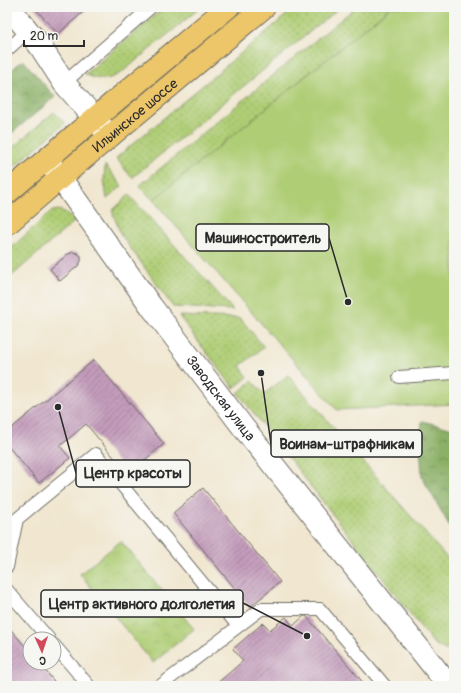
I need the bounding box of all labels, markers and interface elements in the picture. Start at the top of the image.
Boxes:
scale bar [24,22,84,48]
text: 20 m [30,29,59,44]
street label: Ильинское шоссе [89,75,181,156]
callout: Машиностроитель [196,224,329,251]
text: Машиностроитель [205,229,322,248]
street label: Заводская улица [183,352,259,444]
callout: Воинам-штрафникам [271,430,422,457]
text: Воинам-штрафникам [279,435,415,454]
callout: Центр красоты [76,460,190,487]
text: Центр красоты [84,464,182,483]
callout: Центр активного долголетия [41,590,243,617]
text: Центр активного долголетия [49,595,235,614]
north arrow [22,631,62,671]
text: С [39,654,46,667]

